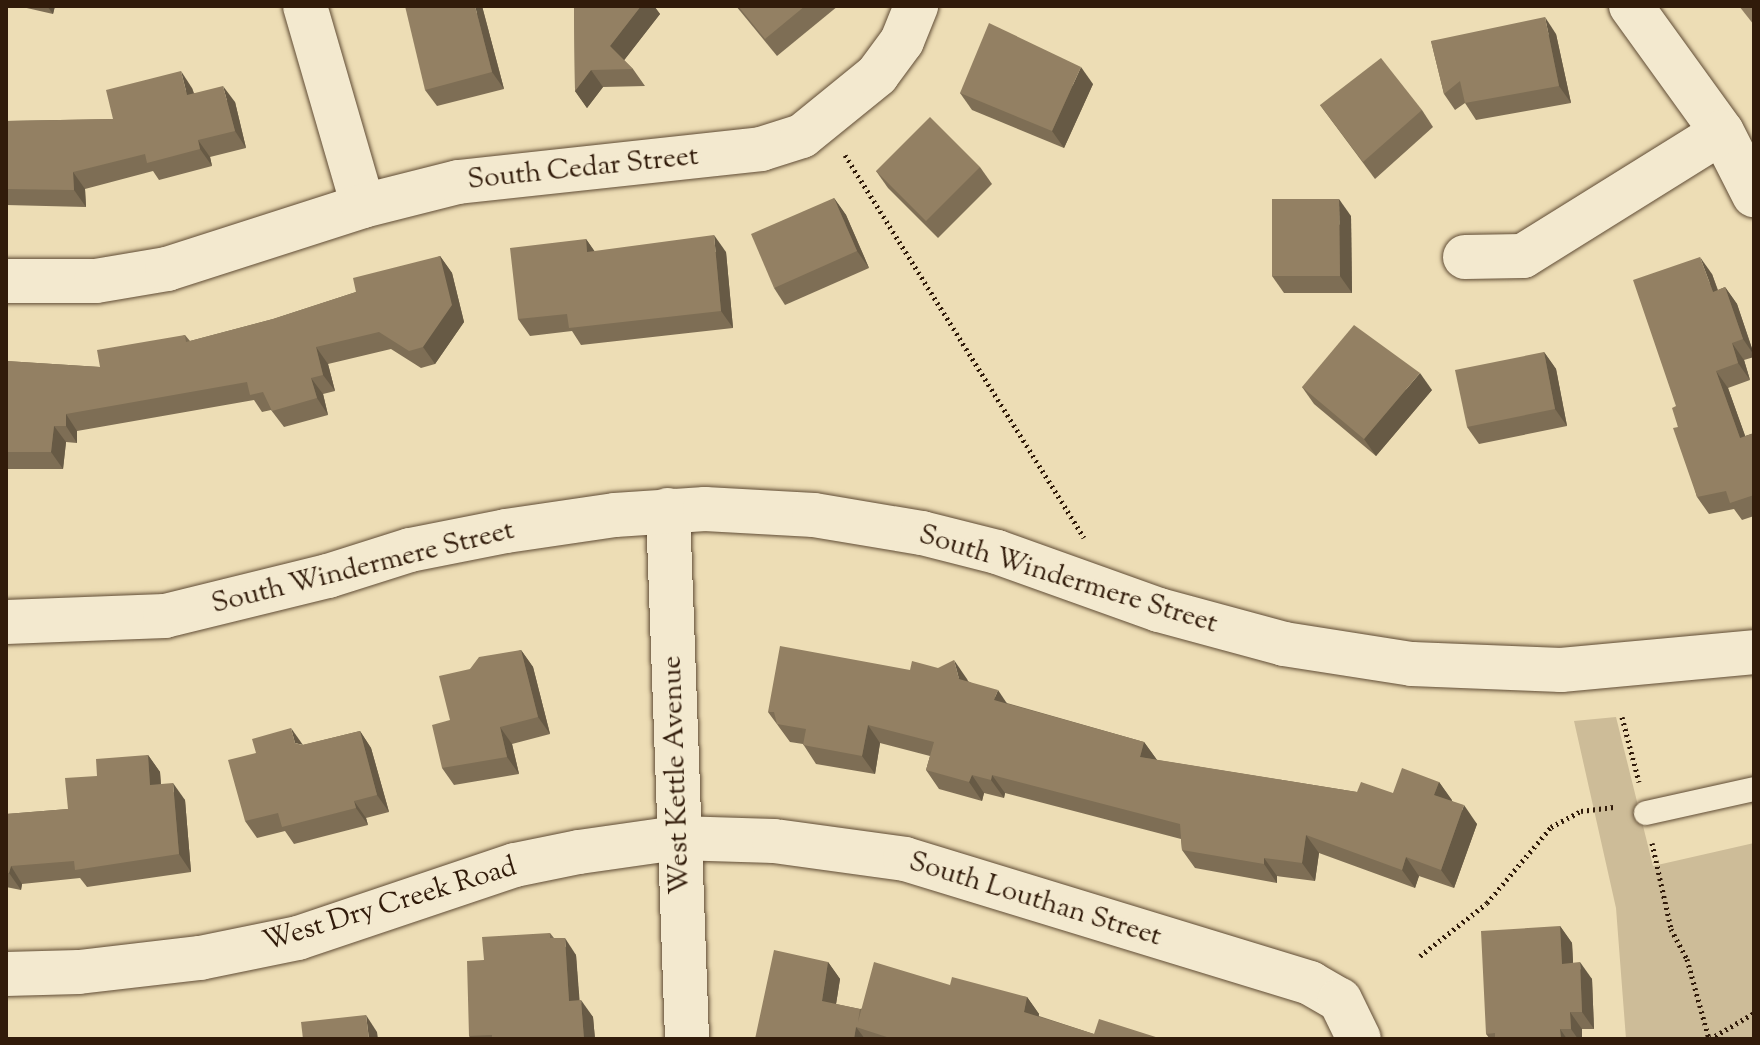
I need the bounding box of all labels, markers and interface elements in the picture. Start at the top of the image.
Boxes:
street label: South Cedar Street [466,140,700,198]
street label: South Windermere Street [208,514,518,622]
street label: South Windermere Street [915,519,1221,641]
street label: West Kettle Avenue [656,655,698,895]
street label: South Louthan Street [905,846,1165,954]
street label: West Dry Creek Road [259,850,521,960]

